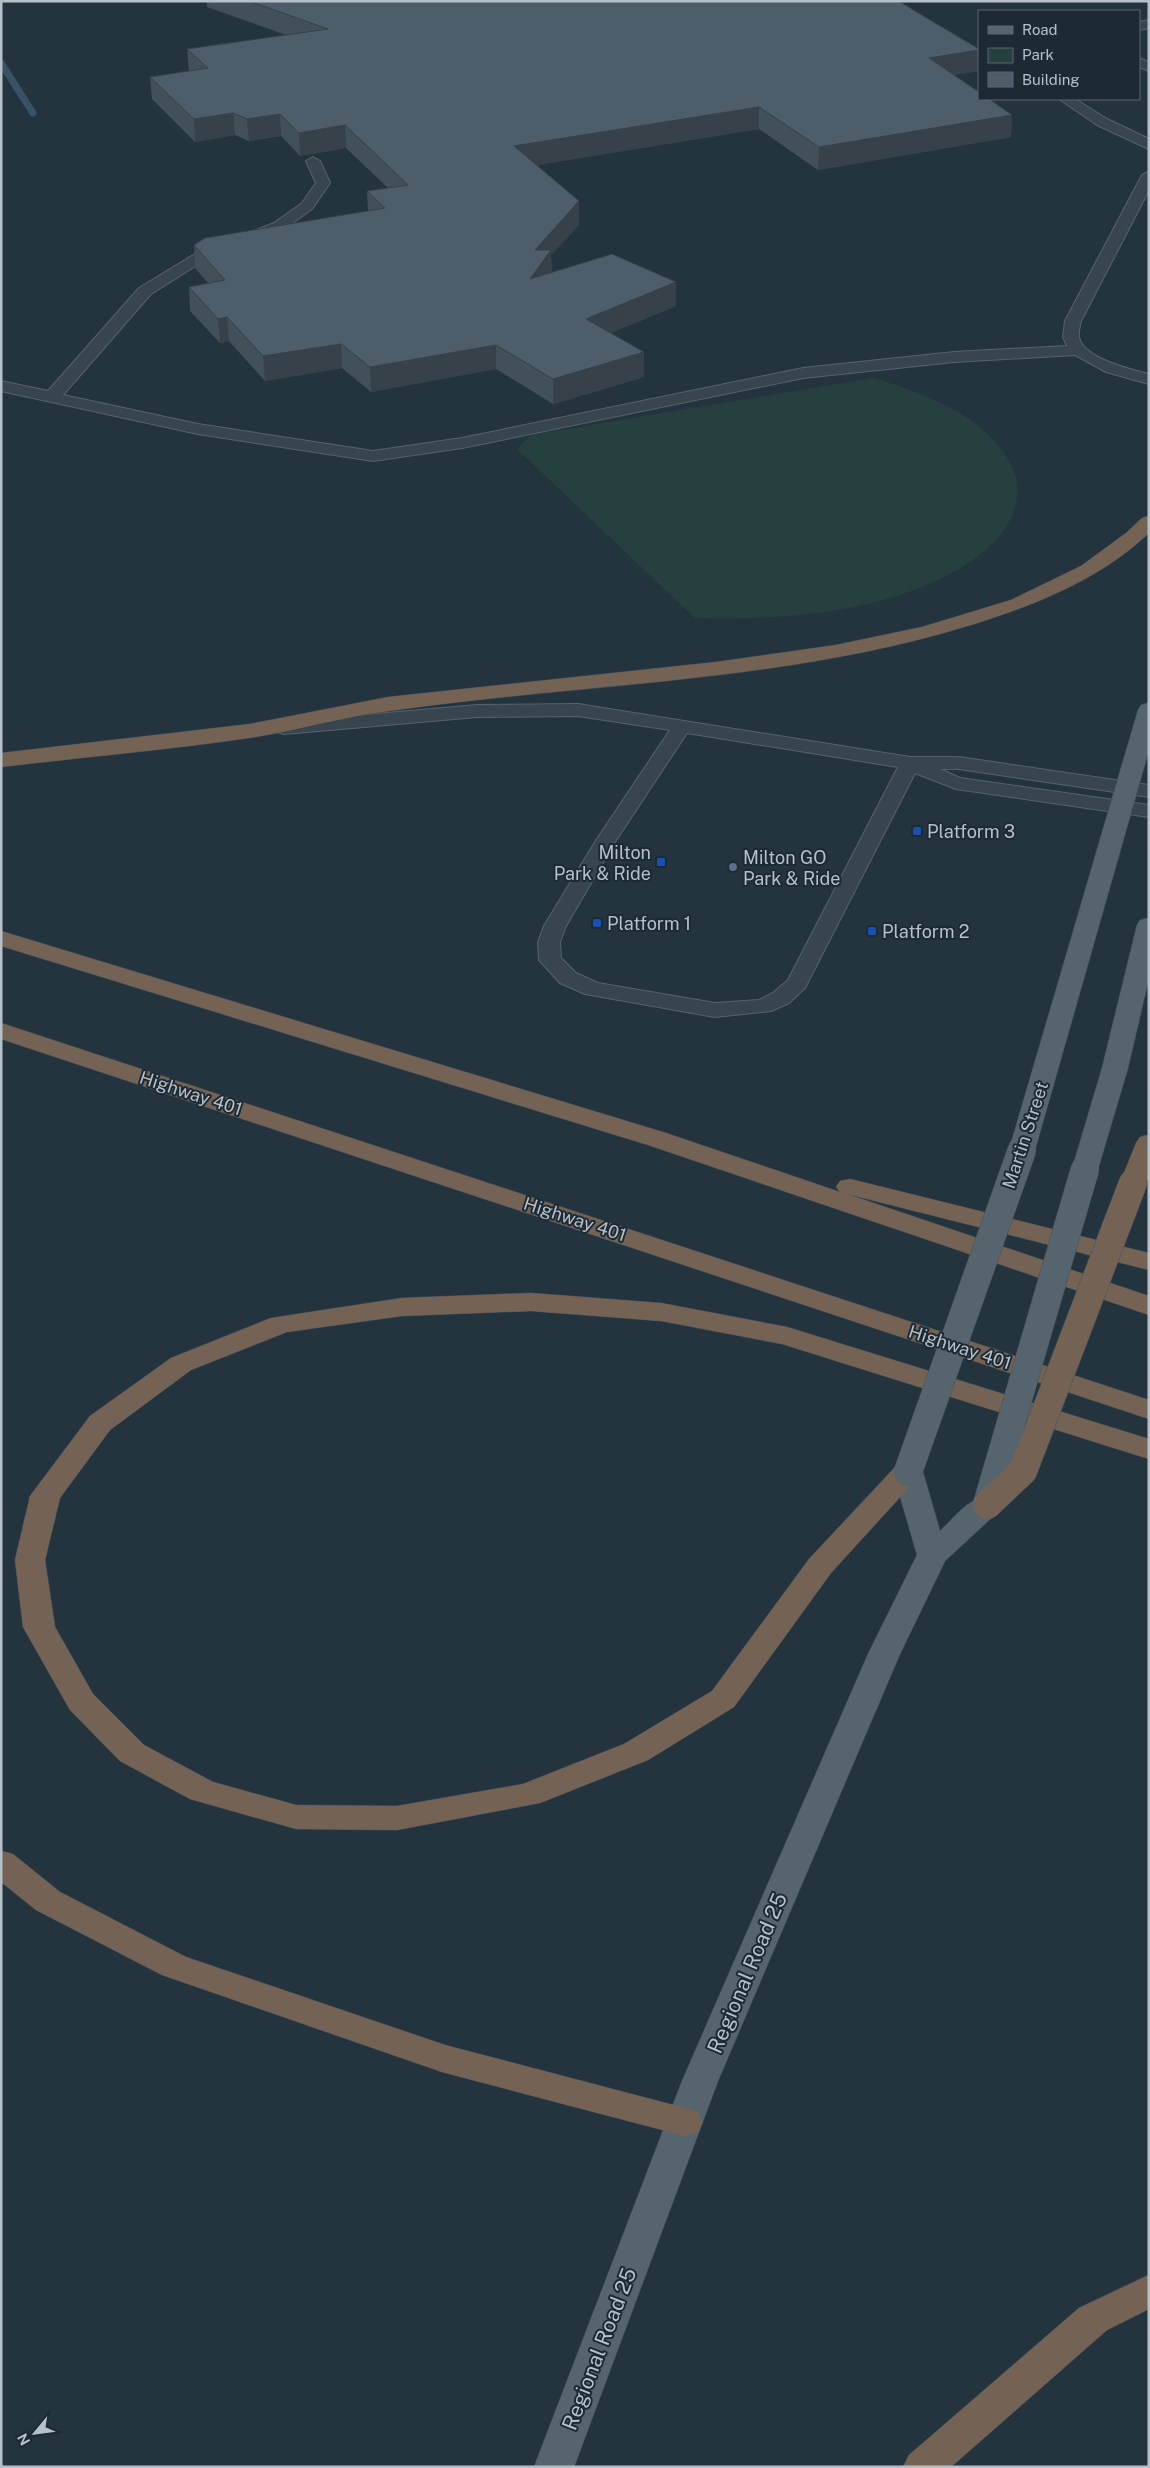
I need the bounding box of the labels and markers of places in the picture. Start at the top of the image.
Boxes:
place label: Platform 3 [927,821,1015,842]
marker: Platform 3 [911,825,923,837]
place label: Milton Park & Ride [554,842,651,884]
place label: Milton GO Park & Ride [743,847,840,889]
marker: Milton Park & Ride [655,856,667,868]
marker: Milton GO Park & Ride [727,861,739,873]
place label: Platform 1 [607,913,691,934]
marker: Platform 1 [591,917,603,929]
place label: Platform 2 [882,921,970,942]
marker: Platform 2 [866,925,878,937]

